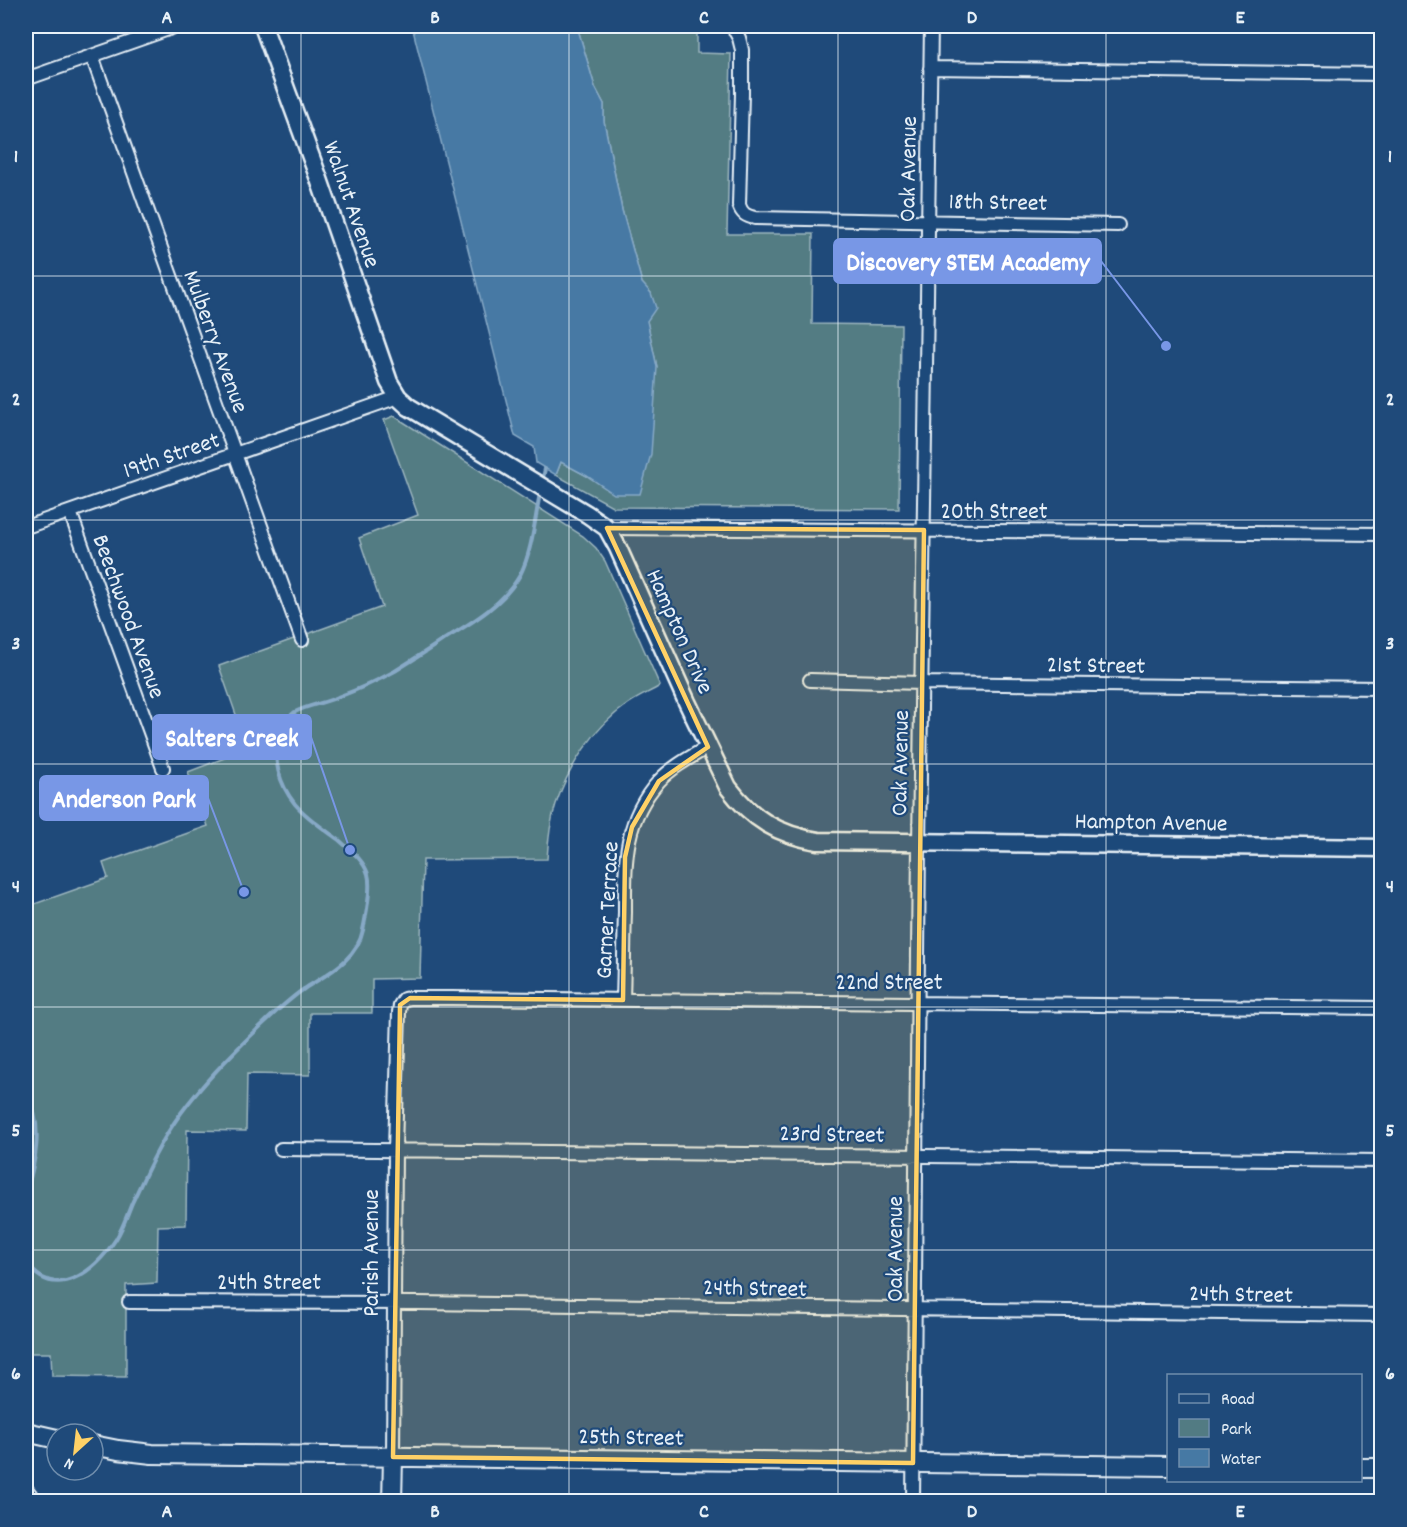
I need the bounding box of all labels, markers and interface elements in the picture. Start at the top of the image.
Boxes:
text: A [162,5,173,33]
text: B [430,5,440,33]
text: C [699,5,709,33]
text: D [967,5,978,33]
text: E [1235,5,1245,33]
street label: Oak Avenue [892,116,928,222]
street label: Walnut Avenue [313,137,388,273]
text: 1 [14,144,18,172]
text: 1 [1388,144,1392,172]
street label: 18th Street [948,186,1048,222]
callout: Discovery STEM Academy [834,239,1101,283]
text: Discovery STEM Academy [846,246,1091,283]
street label: Mulberry Avenue [173,266,256,418]
text: 2 [12,387,20,415]
text: 2 [1386,387,1394,415]
street label: 19th Street [119,424,225,489]
street label: 20th Street [940,496,1048,530]
street label: Beechwood Avenue [82,530,173,704]
street label: Hampton Drive [636,564,721,700]
text: 3 [12,631,20,659]
text: 3 [1386,631,1394,659]
street label: 21st Street [1046,649,1146,685]
street label: Oak Avenue [884,710,920,816]
callout: Salters Creek [153,715,311,759]
text: Salters Creek [165,722,299,759]
callout: Anderson Park [40,776,208,820]
text: Anderson Park [52,783,196,820]
street label: Hampton Avenue [1074,806,1228,842]
street label: Garner Terrace [588,840,630,980]
text: 4 [12,874,20,902]
text: 4 [1386,874,1394,902]
street label: 22nd Street [835,967,943,1001]
text: 5 [11,1118,21,1146]
street label: 23rd Street [779,1118,885,1154]
text: 5 [1385,1118,1395,1146]
street label: Parish Avenue [356,1189,390,1317]
street label: Oak Avenue [880,1196,914,1302]
street label: 24th Street [217,1267,321,1301]
street label: 24th Street [703,1272,807,1308]
street label: 24th Street [1189,1278,1293,1314]
text: 6 [11,1361,21,1389]
text: 6 [1385,1361,1395,1389]
legend [1167,1374,1362,1482]
text: Road [1221,1388,1255,1413]
text: Park [1221,1418,1252,1443]
street label: 25th Street [578,1421,684,1457]
north arrow [45,1422,105,1482]
text: Water [1221,1448,1261,1473]
text: N [60,1451,78,1475]
text: A [162,1499,173,1527]
text: B [430,1499,440,1527]
text: C [699,1499,709,1527]
text: D [967,1499,978,1527]
text: E [1235,1499,1245,1527]

